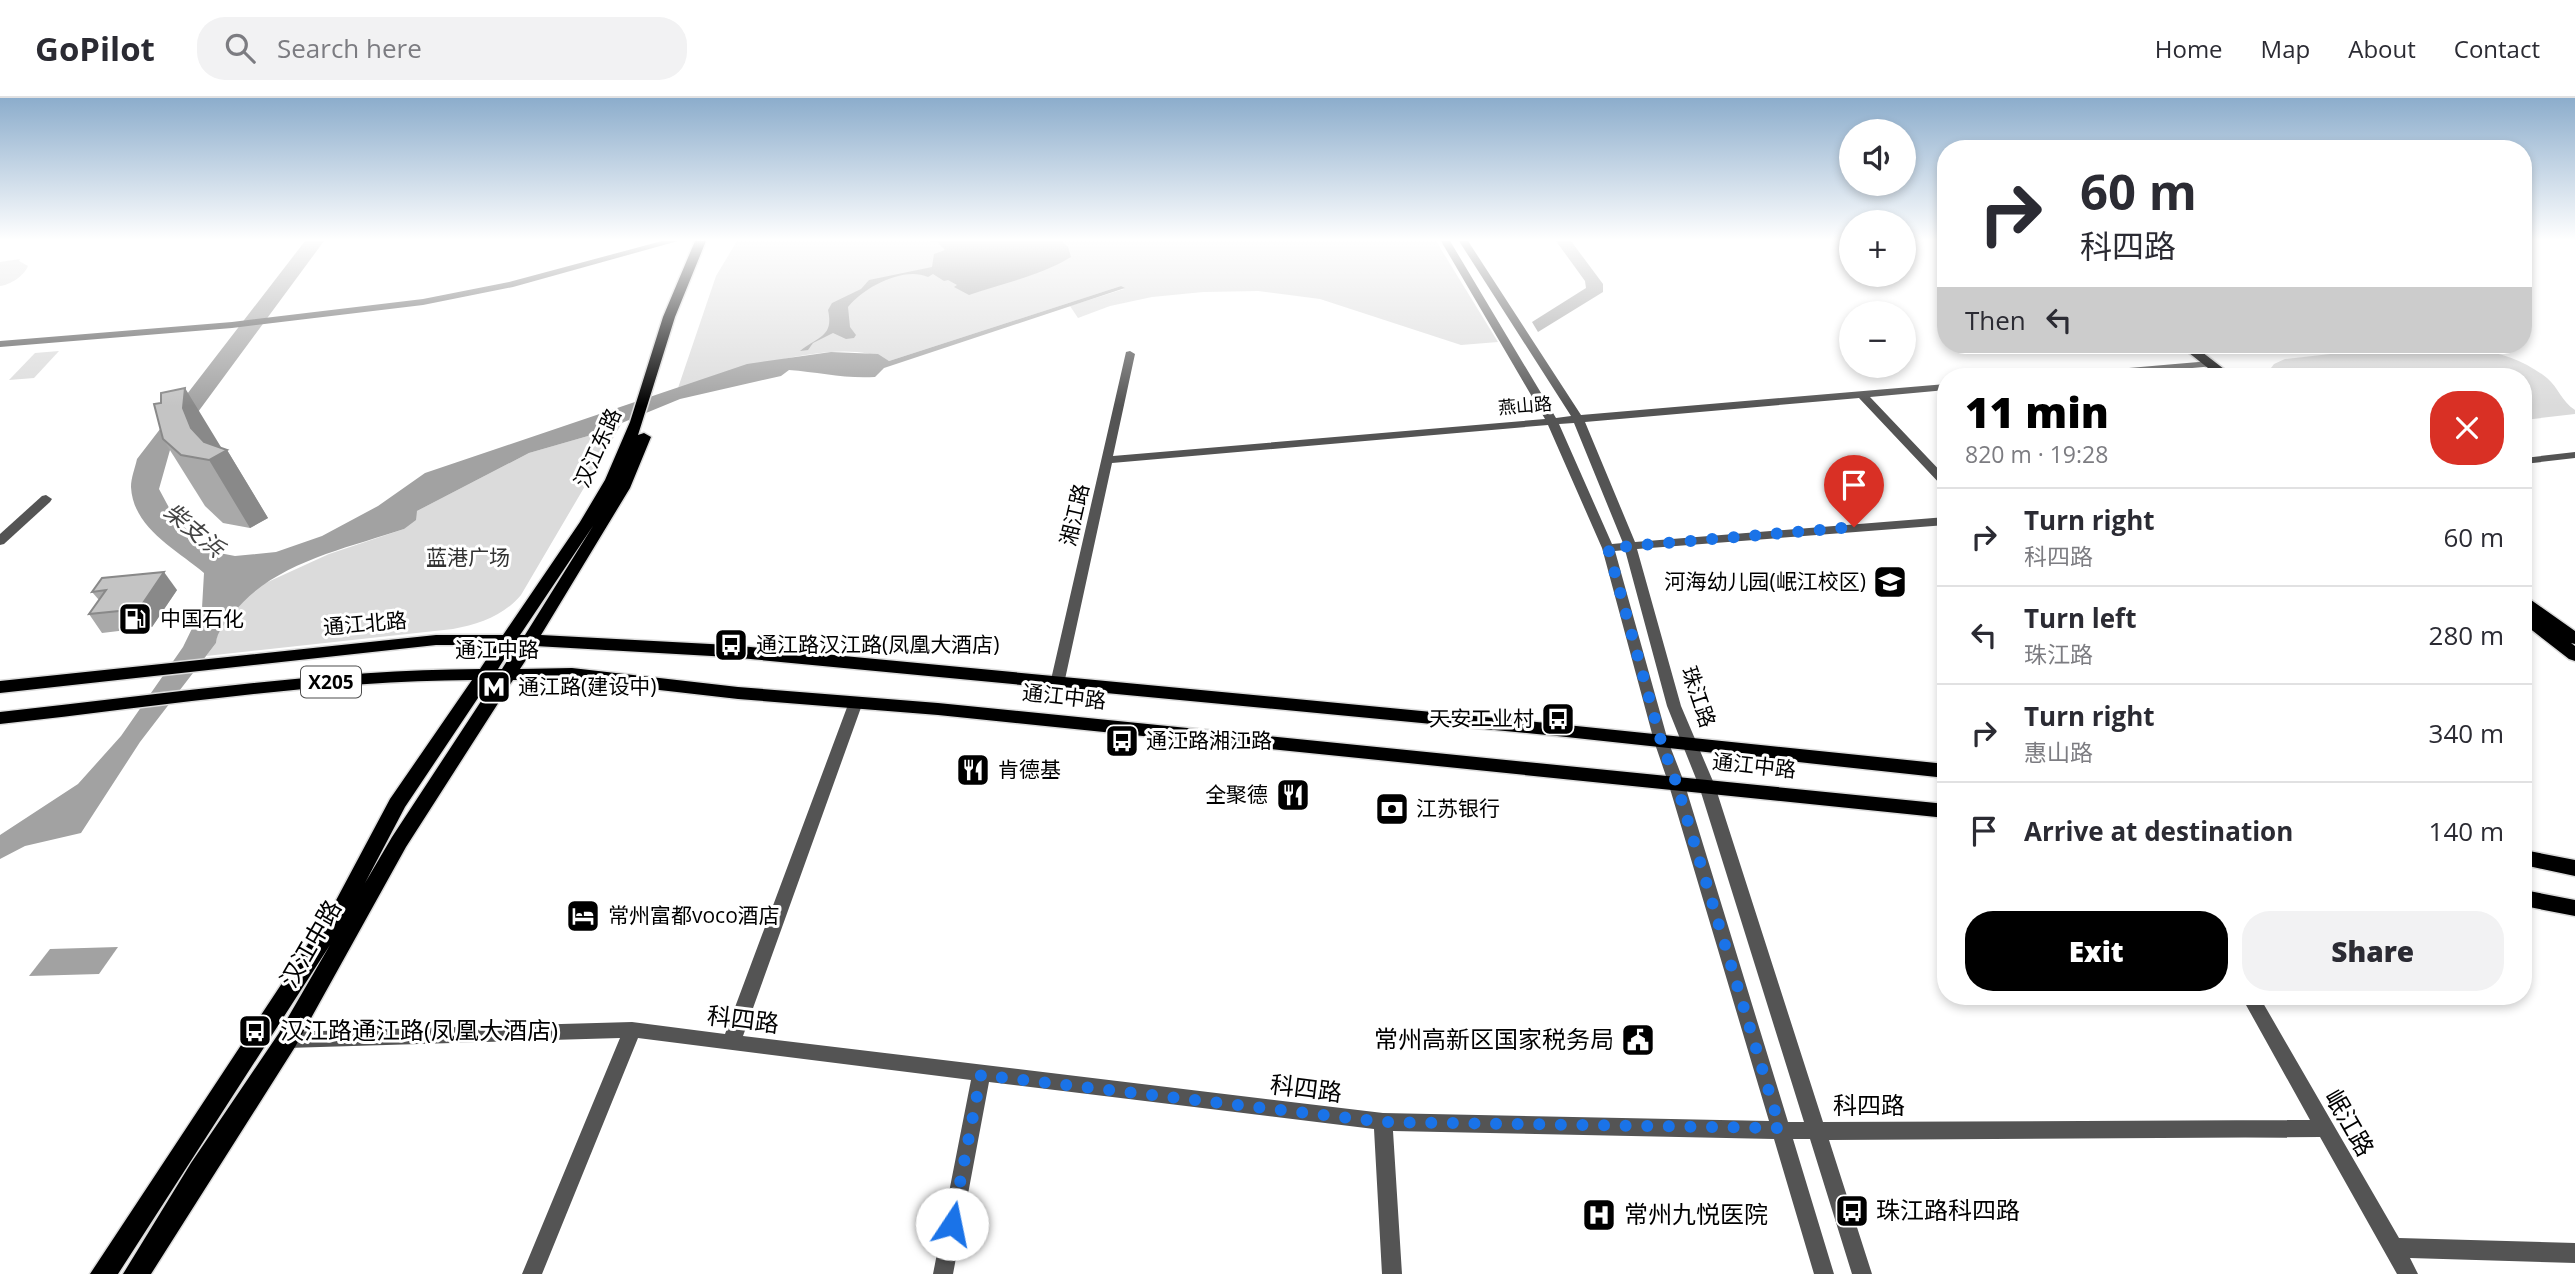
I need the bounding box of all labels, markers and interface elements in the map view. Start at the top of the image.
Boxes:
search box [197,17,687,80]
text: GoPilot [35,26,155,71]
icon: search [221,29,259,67]
text: Search here [277,30,422,66]
text: Home [2155,32,2223,65]
text: Map [2261,32,2310,65]
text: About [2348,32,2416,65]
text: Contact [2454,32,2540,65]
map controls [1839,119,1916,378]
button: sound [1839,119,1916,196]
text: 60 m [2080,158,2197,224]
icon: right [1965,168,2056,259]
button: + [1839,210,1916,287]
text: 科四路 [2080,224,2176,267]
button: − [1839,301,1916,378]
icon: left [2040,301,2078,339]
text: Then [1965,302,2026,338]
text: 11 min [1965,383,2109,440]
street label: 燕山路 [1497,391,1553,419]
button: close [2430,391,2504,465]
street label: 汉江东路 [567,404,627,492]
text: 820 m · 19:28 [1965,438,2108,470]
pin [1824,455,1884,527]
icon: arrive [1835,466,1873,504]
street label: 湘江路 [1053,481,1095,549]
water label: 柴支浜 [158,495,233,565]
text: Turn right [2024,502,2155,538]
icon: right [1965,518,2003,556]
text: 60 m [2443,519,2504,555]
text: 科四路 [2024,540,2093,572]
park label: 蓝港广场 [426,543,510,571]
school or university icon: 河海幼儿园(岷江校区) [1871,563,1909,601]
place label: 河海幼儿园(岷江校区) [1665,567,1866,595]
fuel station icon: 中国石化 [116,600,154,638]
text: Turn left [2024,600,2136,636]
place label: 中国石化 [160,604,244,632]
street label: 通江北路 [322,605,408,641]
icon: left [1965,616,2003,654]
text: 280 m [2429,617,2504,653]
bus stop icon: 通江路汉江路(凤凰大酒店) [712,626,750,664]
place label: 通江路汉江路(凤凰大酒店) [756,630,999,658]
street label: 通江中路 [455,635,539,663]
text: 珠江路 [2024,638,2093,670]
street label: 珠江路 [1675,662,1722,731]
road number: X205 [301,666,361,698]
metro station icon: 通江路(建设中) [475,668,513,706]
place label: 通江路(建设中) [518,672,656,700]
street label: 通江中路 [1021,678,1107,714]
text: Turn right [2024,698,2155,734]
bus stop icon: 天安工业村 [1539,700,1577,738]
place label: 天安工业村 [1429,704,1534,732]
icon: right [1965,714,2003,752]
text: 340 m [2429,715,2504,751]
bus stop icon: 通江路湘江路 [1103,722,1141,760]
place label: 通江路湘江路 [1146,726,1272,754]
text: 惠山路 [2024,736,2093,768]
street label: 通江中路 [1711,747,1797,783]
restaurant icon: 肯德基 [954,751,992,789]
place label: 肯德基 [998,755,1061,783]
restaurant icon: 全聚德 [1274,776,1312,814]
place label: 全聚德 [1205,780,1268,808]
bank icon: 江苏银行 [1373,790,1411,828]
place label: 江苏银行 [1416,794,1500,822]
icon: arrive [1965,812,2003,850]
text: Arrive at destination [2024,813,2293,849]
text: 140 m [2429,813,2504,849]
street label: 汉江中路 [271,893,348,993]
hotel icon: 常州富都voco酒店 [564,897,602,935]
place label: 常州富都voco酒店 [608,901,780,929]
button: Exit [1965,911,2228,991]
button: Share [2242,911,2504,991]
street label: 科四路 [705,998,781,1039]
bus stop icon: 汉江路通江路(凤凰大酒店) [236,1012,274,1050]
place label: 汉江路通江路(凤凰大酒店) [280,1013,558,1046]
public building icon: 常州高新区国家税务局 [1619,1021,1657,1059]
place label: 常州高新区国家税务局 [1374,1022,1614,1055]
street label: 科四路 [1268,1067,1344,1108]
street label: 岷江路 [2318,1083,2383,1162]
street label: 科四路 [1833,1088,1905,1121]
position arrow [915,1187,989,1261]
bus stop icon: 珠江路科四路 [1833,1192,1871,1230]
place label: 珠江路科四路 [1876,1193,2020,1226]
hospital icon: 常州九悦医院 [1580,1196,1618,1234]
place label: 常州九悦医院 [1624,1197,1768,1230]

